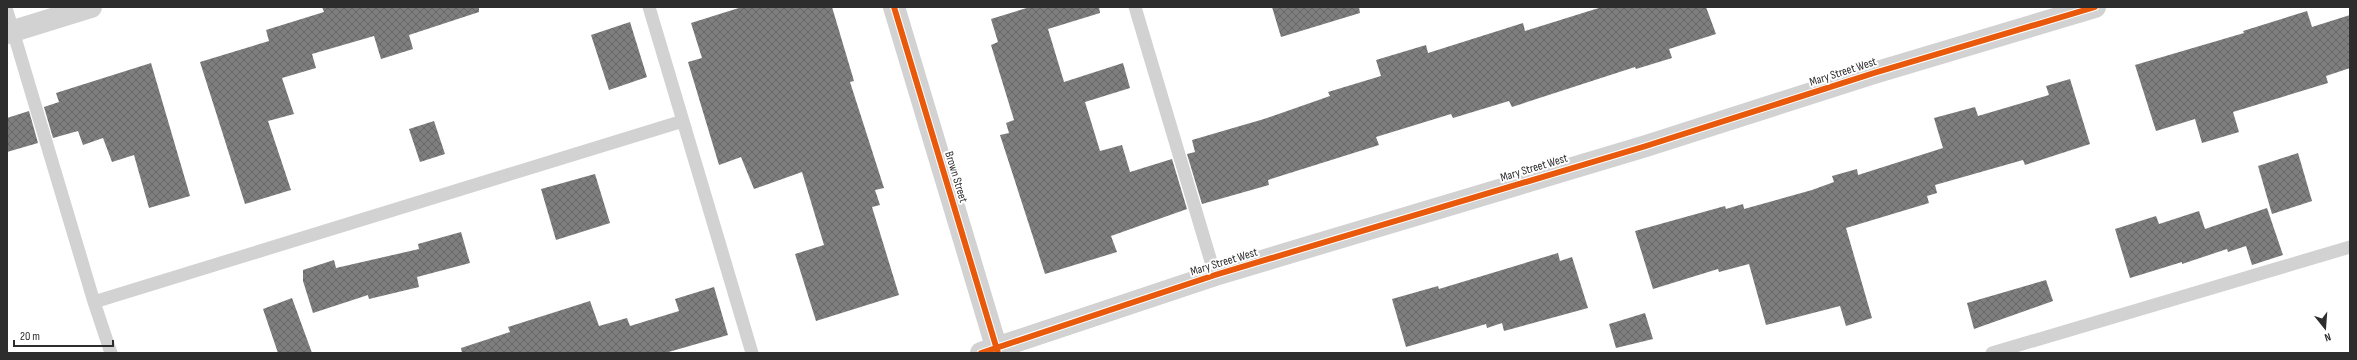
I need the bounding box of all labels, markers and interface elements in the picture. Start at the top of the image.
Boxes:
street label: Mary Street West [1808,54,1879,90]
street label: Brown Street [941,150,971,205]
street label: Mary Street West [1499,151,1570,185]
street label: Mary Street West [1189,245,1260,279]
north arrow [2305,308,2345,348]
scale bar [14,322,113,348]
text: 20 m [20,329,40,344]
text: N [2323,330,2332,344]

